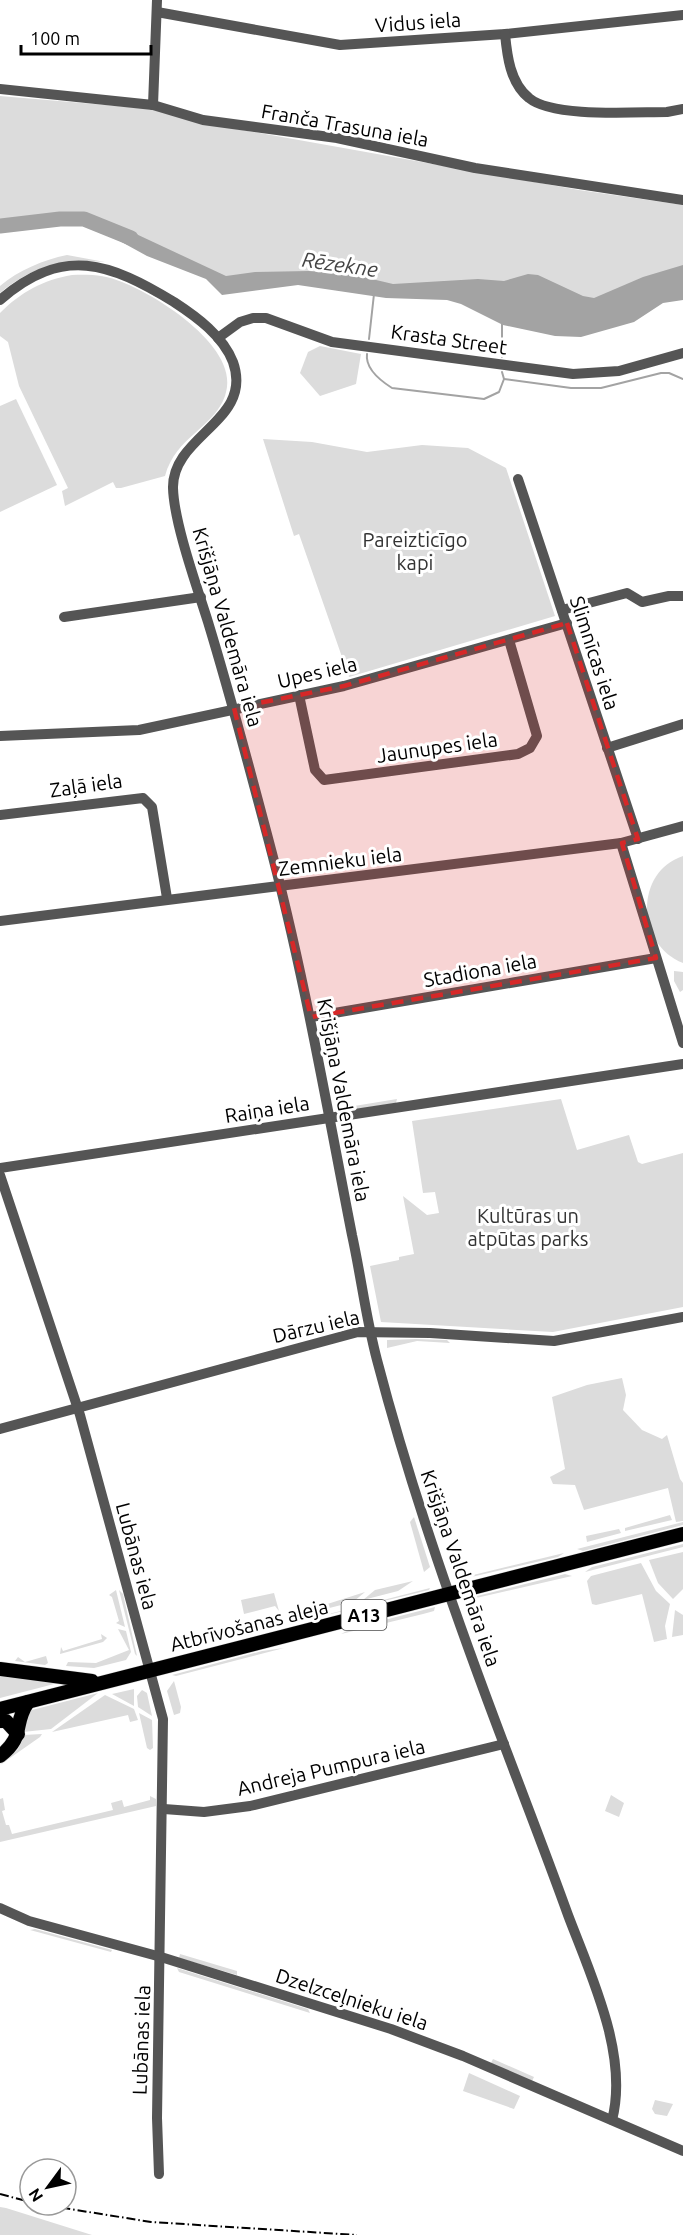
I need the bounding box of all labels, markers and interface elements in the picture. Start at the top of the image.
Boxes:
street label: Vidus iela [374,8,462,36]
scale bar [21,18,152,56]
text: 100 m [30,28,80,48]
street label: Franča Trasuna iela [259,99,431,151]
water label: Rēzekne [301,247,380,281]
street label: Krasta Street [389,319,509,359]
street label: Krišjāņa Valdemāra iela [188,524,268,730]
park label: Pareizticīgo kapi [363,528,467,574]
street label: Slimnīcas iela [566,593,624,713]
street label: Upes iela [275,652,359,692]
street label: Jaunupes iela [375,727,499,767]
street label: Zaļā iela [48,769,124,801]
street label: Zemnieku iela [277,842,403,880]
street label: Stadiona iela [422,949,538,991]
street label: Krišjāņa Valdemāra iela [313,996,375,1204]
street label: Raiņa iela [223,1091,311,1127]
park label: Kultūras un atpūtas parks [468,1204,588,1250]
street label: Dārzu iela [270,1305,362,1347]
street label: Krišjāņa Valdemāra iela [416,1467,506,1669]
street label: Lubānas iela [112,1500,162,1612]
street label: Atbrīvošanas aleja [168,1594,330,1656]
road number: A13 [342,1600,386,1630]
street label: Andreja Pumpura iela [235,1734,427,1800]
street label: Dzelzceļnieku iela [273,1964,431,2034]
street label: Lubānas iela [128,1985,154,2095]
north arrow [18,2157,78,2217]
text: N [25,2185,46,2205]

